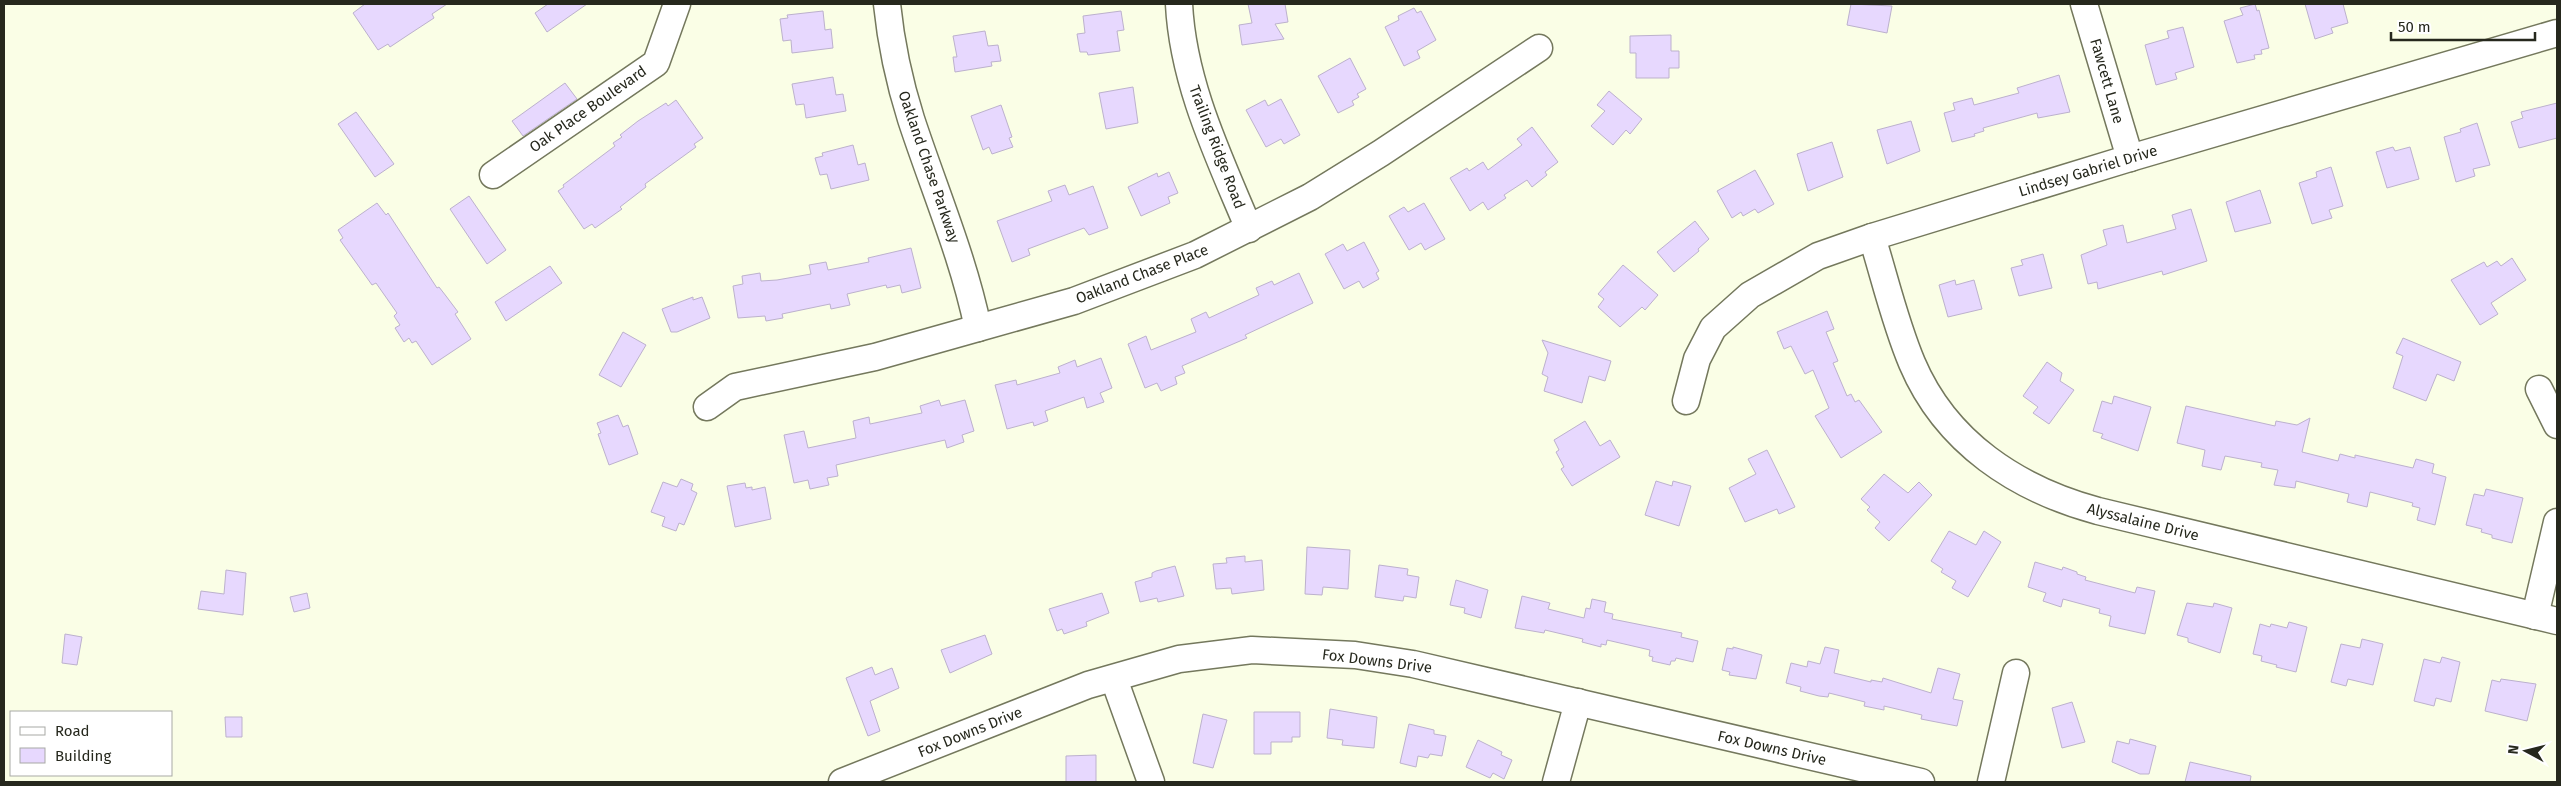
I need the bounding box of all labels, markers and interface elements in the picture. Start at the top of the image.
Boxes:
scale bar [2391,10,2535,42]
text: 50 m [2398,18,2431,36]
street label: Fawcett Lane [2086,36,2128,126]
street label: Oak Place Boulevard [526,62,650,156]
street label: Trailing Ridge Road [1185,83,1249,211]
street label: Oakland Chase Parkway [894,88,964,246]
street label: Lindsey Gabriel Drive [2016,141,2160,201]
street label: Oakland Chase Place [1073,240,1211,308]
street label: Alyssalaine Drive [2085,499,2201,545]
street label: Fox Downs Drive [1321,645,1433,677]
street label: Fox Downs Drive [915,703,1025,761]
legend [10,711,172,776]
text: Road [55,722,90,740]
north arrow [2501,726,2551,776]
street label: Fox Downs Drive [1716,727,1828,769]
text: N [2505,744,2523,755]
text: Building [55,747,111,765]

